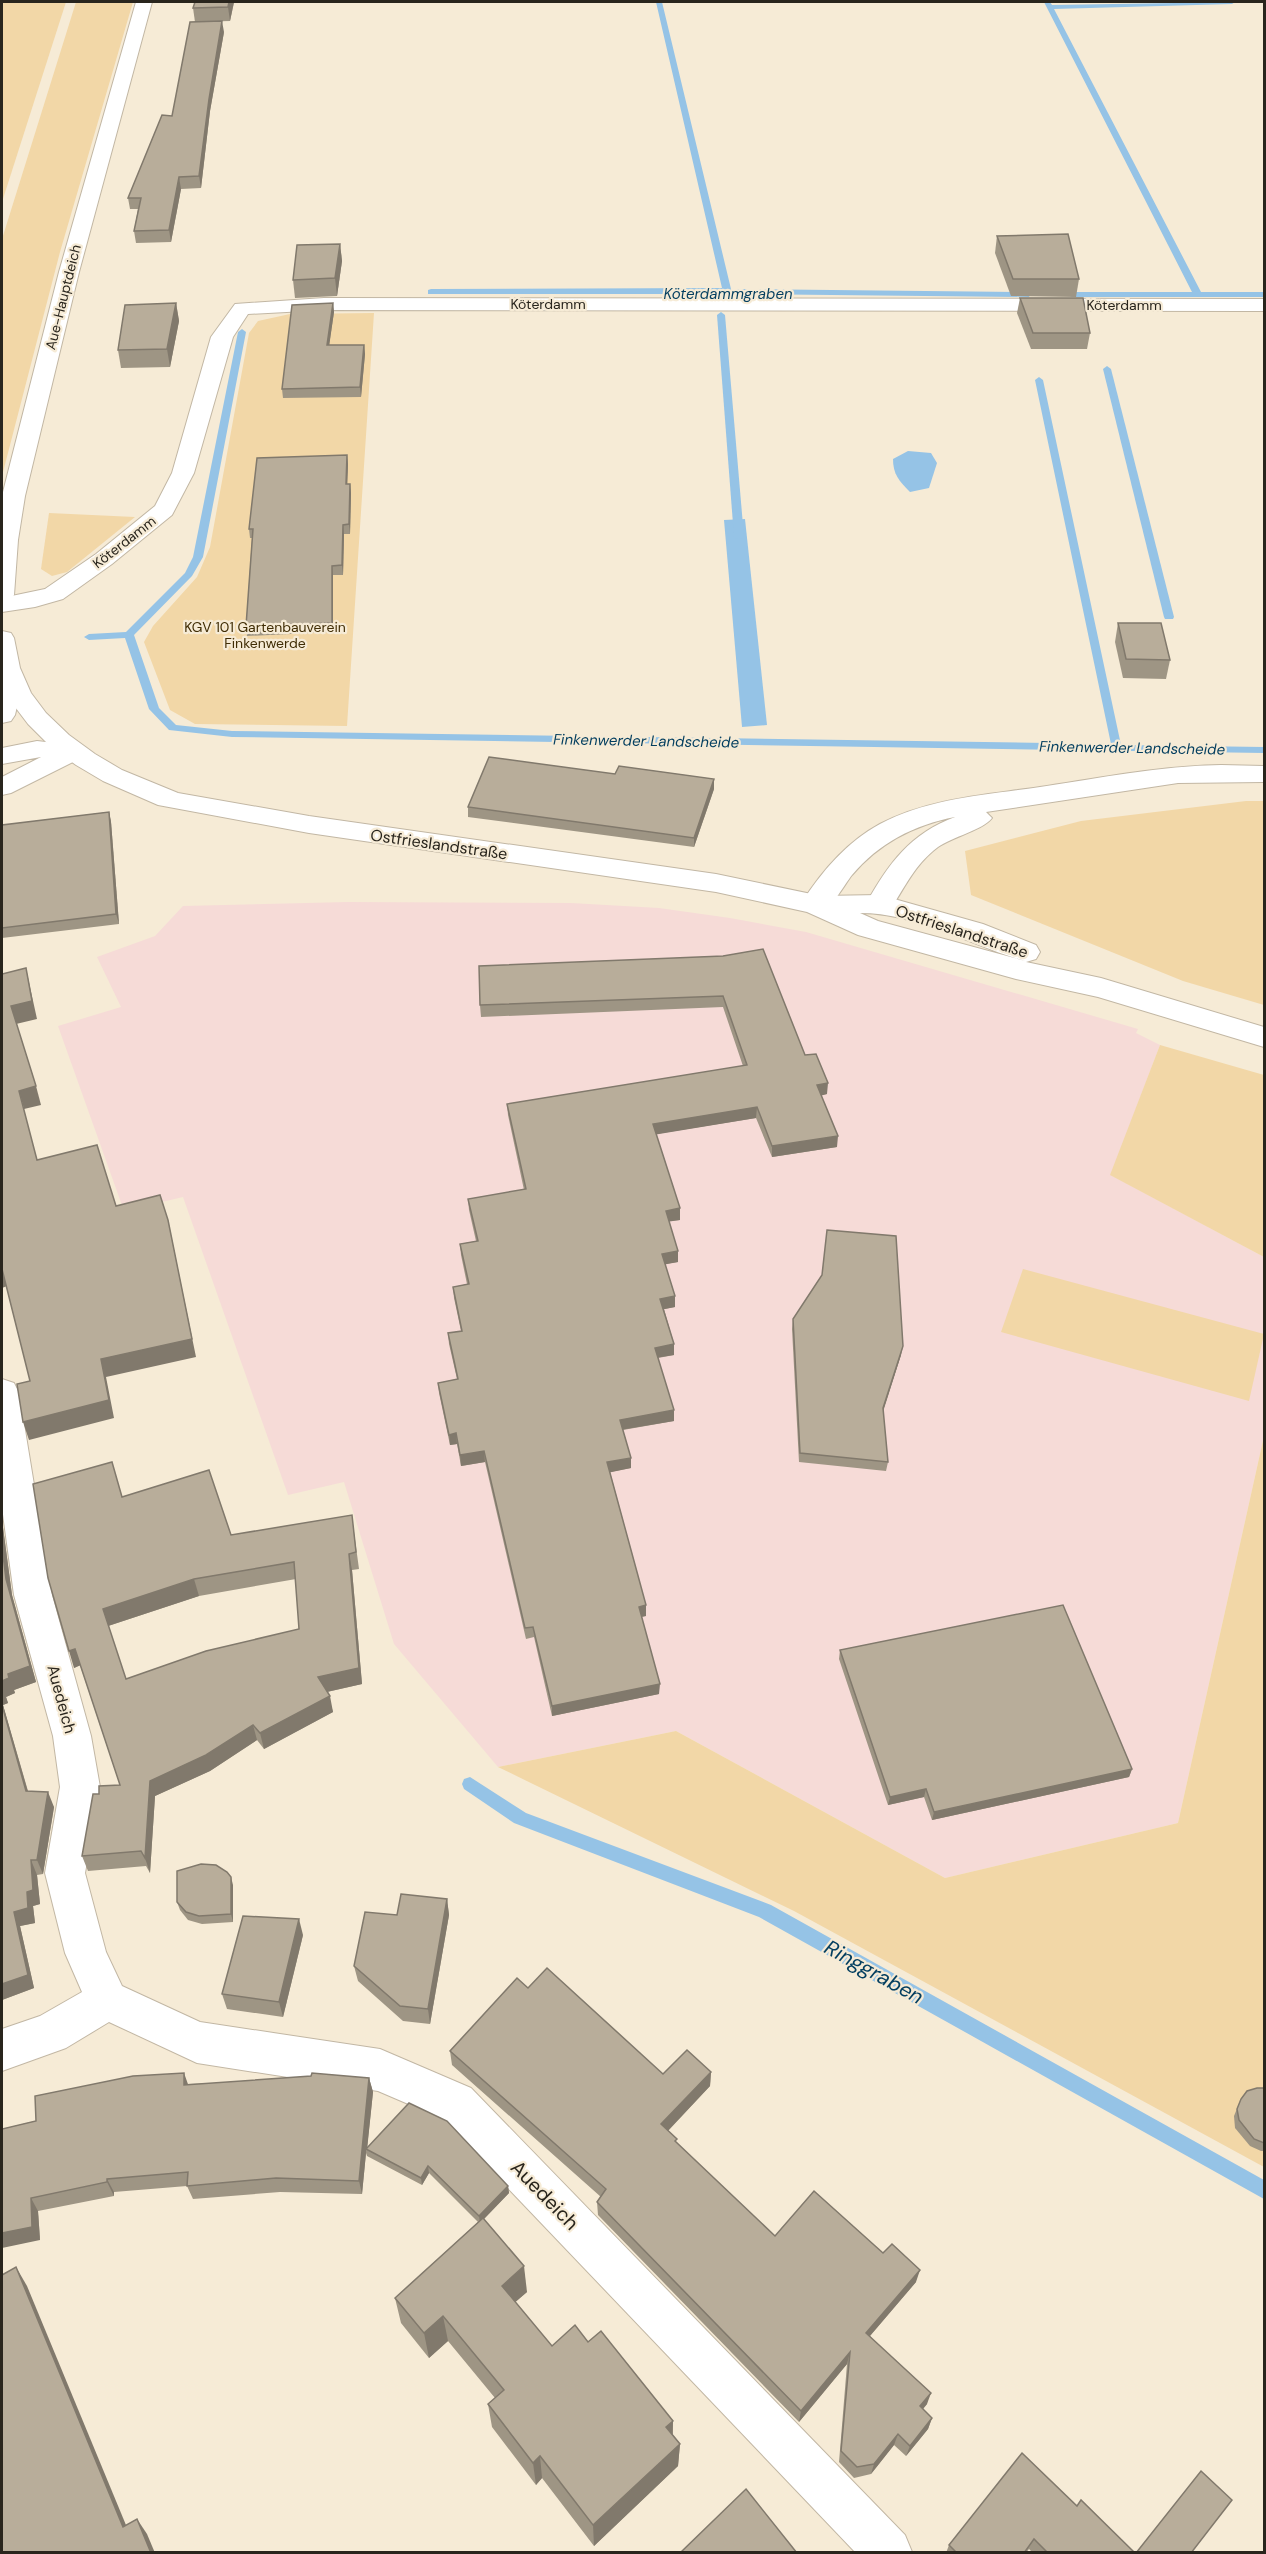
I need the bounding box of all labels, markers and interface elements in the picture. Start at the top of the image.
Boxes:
street label: Aue-Hauptdeich [41,243,85,351]
water label: Köterdammgraben [663,284,793,304]
street label: Köterdamm [510,295,586,313]
street label: Köterdamm [1086,296,1162,314]
street label: Köterdamm [89,512,159,572]
park label: KGV 101 Gartenbauverein Finkenwerde [184,618,346,652]
water label: Finkenwerder Landscheide [553,729,740,753]
water label: Finkenwerder Landscheide [1039,736,1226,760]
street label: Ostfrieslandstraße [369,824,509,865]
street label: Ostfrieslandstraße [893,900,1031,963]
street label: Auedeich [42,1663,81,1736]
water label: Ringgraben [819,1933,929,2011]
street label: Auedeich [505,2154,585,2236]

